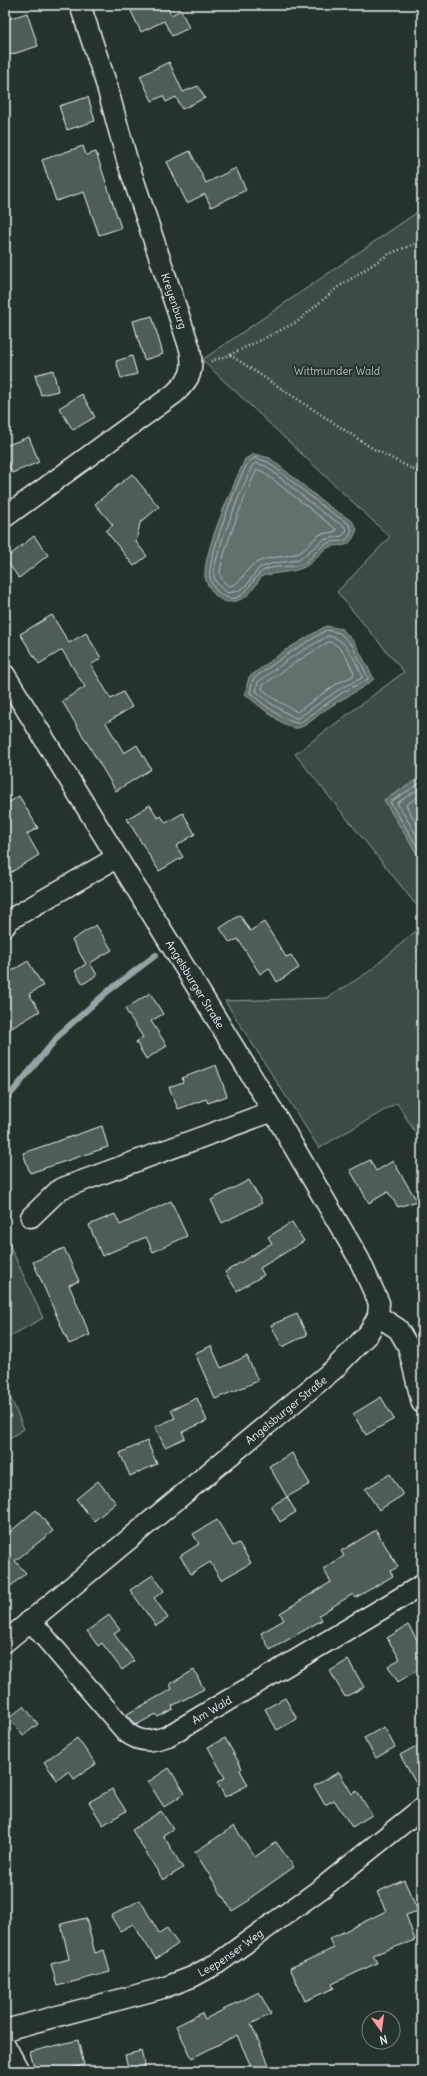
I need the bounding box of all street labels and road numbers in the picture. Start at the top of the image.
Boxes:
street label: Kreyenburg [158,271,190,331]
street label: Angelsburger Straße [163,937,228,1031]
street label: Angelsburger Straße [242,1373,330,1447]
street label: Am Wald [189,1692,235,1727]
street label: Leepenser Weg [195,1926,266,1980]

